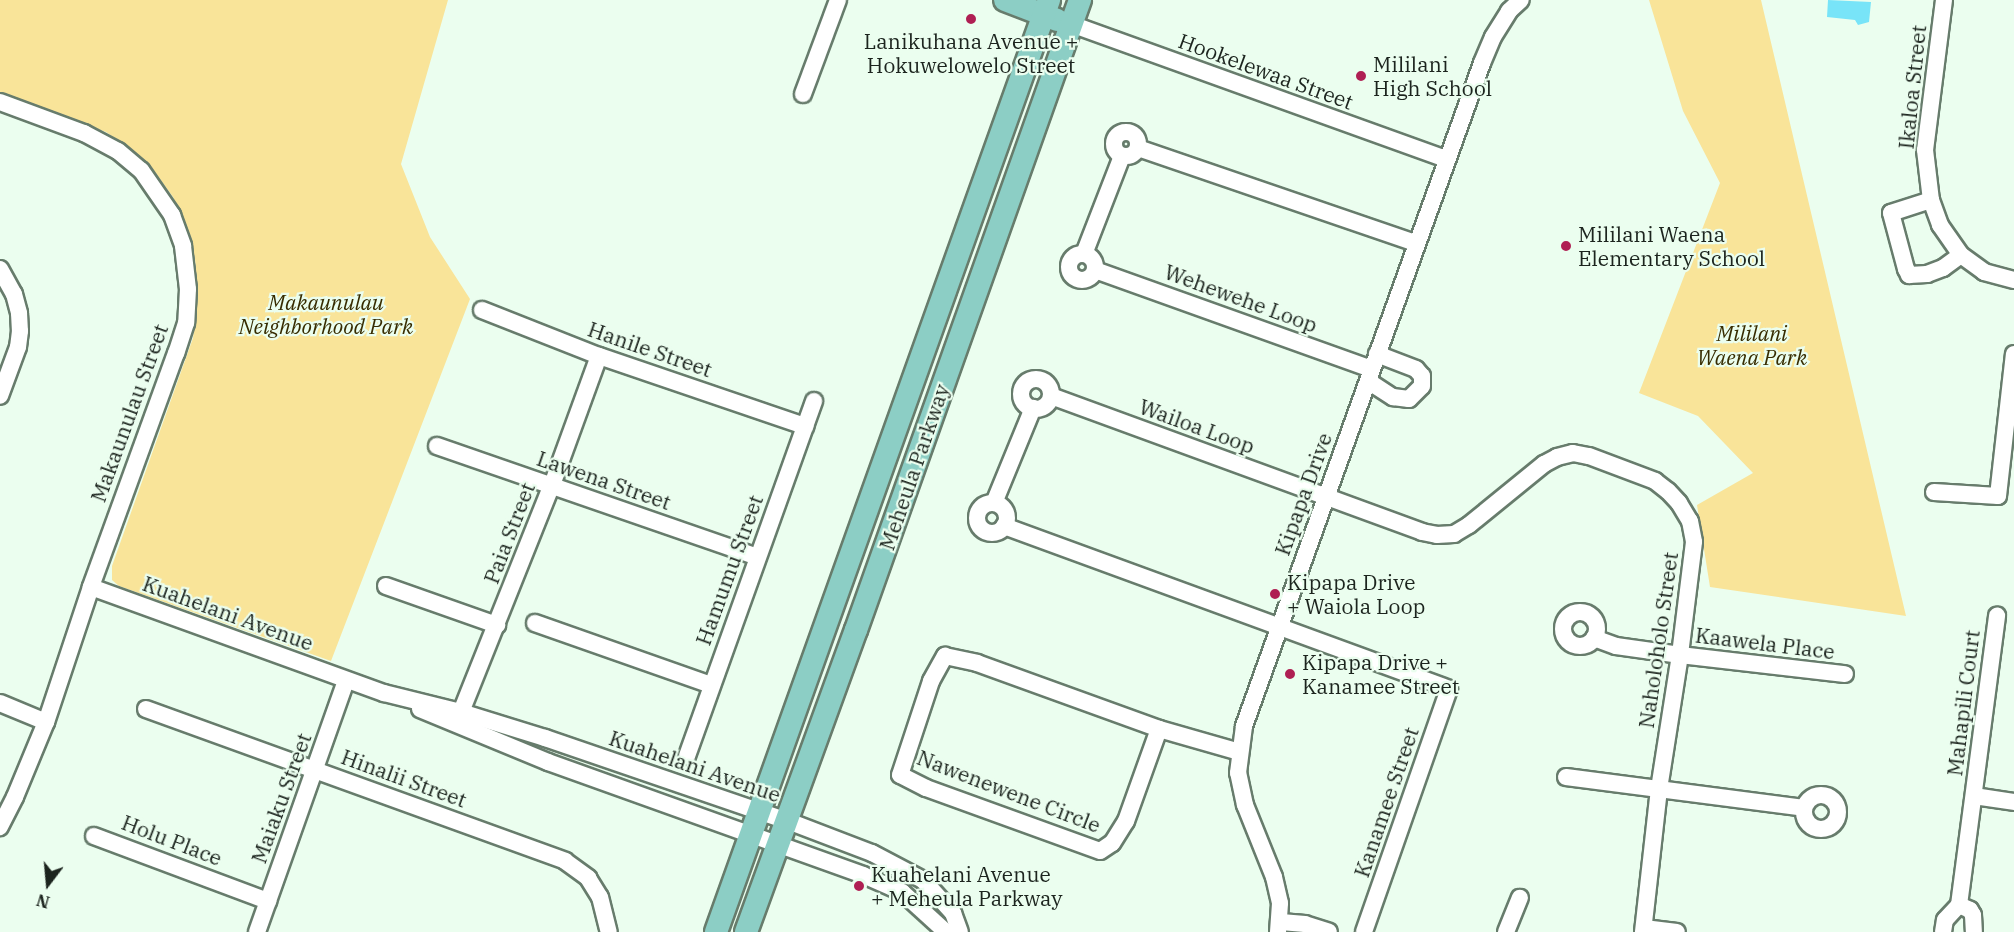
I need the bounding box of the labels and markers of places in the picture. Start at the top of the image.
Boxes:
marker: Lanikuhana Avenue + Hokuwelowelo Street [964,12,978,26]
place label: Lanikuhana Avenue + Hokuwelowelo Street [864,28,1078,78]
place label: Mililani High School [1373,51,1492,101]
marker: Mililani High School [1354,69,1368,83]
place label: Mililani Waena Elementary School [1578,221,1765,271]
marker: Mililani Waena Elementary School [1559,239,1573,253]
place label: Kipapa Drive + Waiola Loop [1287,569,1425,619]
marker: Kipapa Drive + Waiola Loop [1268,587,1282,601]
place label: Kipapa Drive + Kanamee Street [1302,649,1459,699]
marker: Kipapa Drive + Kanamee Street [1283,667,1297,681]
place label: Kuahelani Avenue + Meheula Parkway [871,861,1062,911]
marker: Kuahelani Avenue + Meheula Parkway [852,879,866,893]

